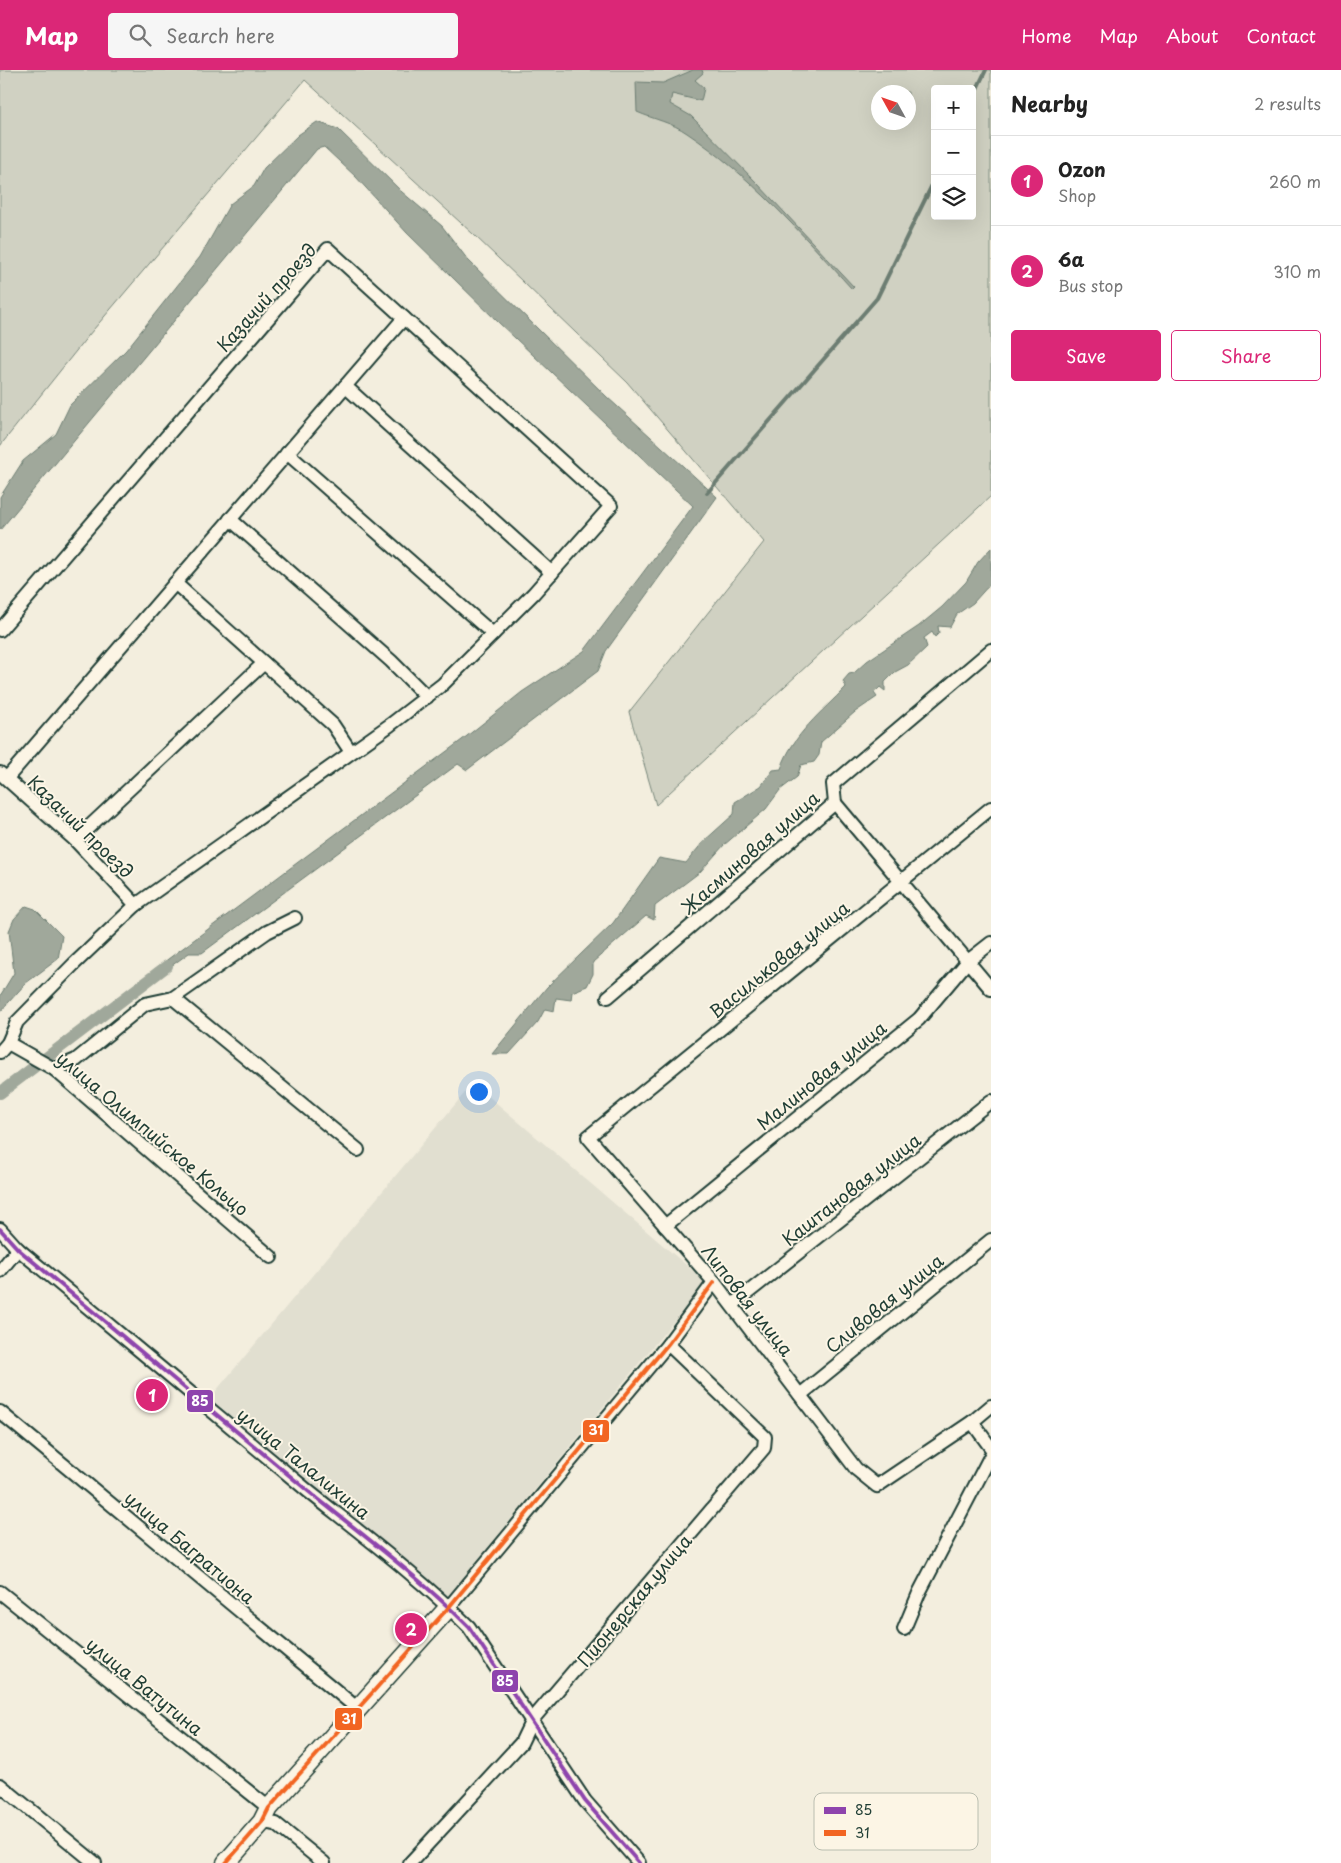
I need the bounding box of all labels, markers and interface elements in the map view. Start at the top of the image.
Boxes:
search box [108,13,458,58]
text: Map [25,17,78,53]
icon: search [126,21,154,49]
text: Search here [166,21,275,49]
text: Home [1021,22,1071,49]
text: Map [1099,22,1138,49]
text: About [1166,22,1218,49]
text: Contact [1246,22,1316,49]
north arrow [871,85,916,130]
map controls [931,85,976,220]
button: + [931,85,976,130]
text: Nearby [1011,87,1088,119]
text: 2 results [1254,91,1321,115]
button: − [931,130,976,175]
text: Ozon [1058,155,1106,183]
text: 1 [1023,169,1031,193]
text: 260 m [1269,169,1321,193]
button: layers [931,175,976,220]
text: Shop [1058,183,1096,207]
street label: Казачий проезд [210,237,322,357]
text: 6а [1058,245,1084,273]
text: 2 [1021,259,1033,283]
text: 310 m [1273,259,1321,283]
text: Bus stop [1058,273,1123,297]
button: Save [1011,330,1161,381]
button: Share [1171,330,1321,381]
street label: Казачий проезд [22,768,140,884]
street label: Жасминовая улица [674,784,825,920]
street label: Васильковая улица [703,894,855,1024]
street label: Малиновая улица [750,1014,892,1136]
street label: улица Олимпийское Кольцо [51,1044,255,1222]
your location [466,1079,492,1105]
street label: Каштановая улица [776,1126,927,1252]
street label: Липовая улица [696,1238,801,1362]
street label: Сливовая улица [819,1246,949,1359]
pin: 1 [136,1376,168,1414]
line badge: 85 [186,1389,214,1413]
text: 85 [191,1390,209,1411]
street label: улица Талалихина [231,1401,377,1526]
line badge: 31 [582,1419,610,1443]
text: 31 [588,1419,604,1440]
street label: улица Багратиона [119,1484,262,1610]
street label: Пионерская улица [570,1527,698,1672]
pin: 2 [395,1610,427,1648]
street label: улица Ватутина [81,1630,210,1742]
line badge: 85 [491,1669,519,1693]
text: 85 [496,1670,514,1691]
line badge: 31 [334,1707,363,1731]
text: 31 [341,1708,357,1729]
legend [814,1793,978,1850]
text: 85 [855,1799,872,1820]
text: 31 [855,1822,870,1843]

